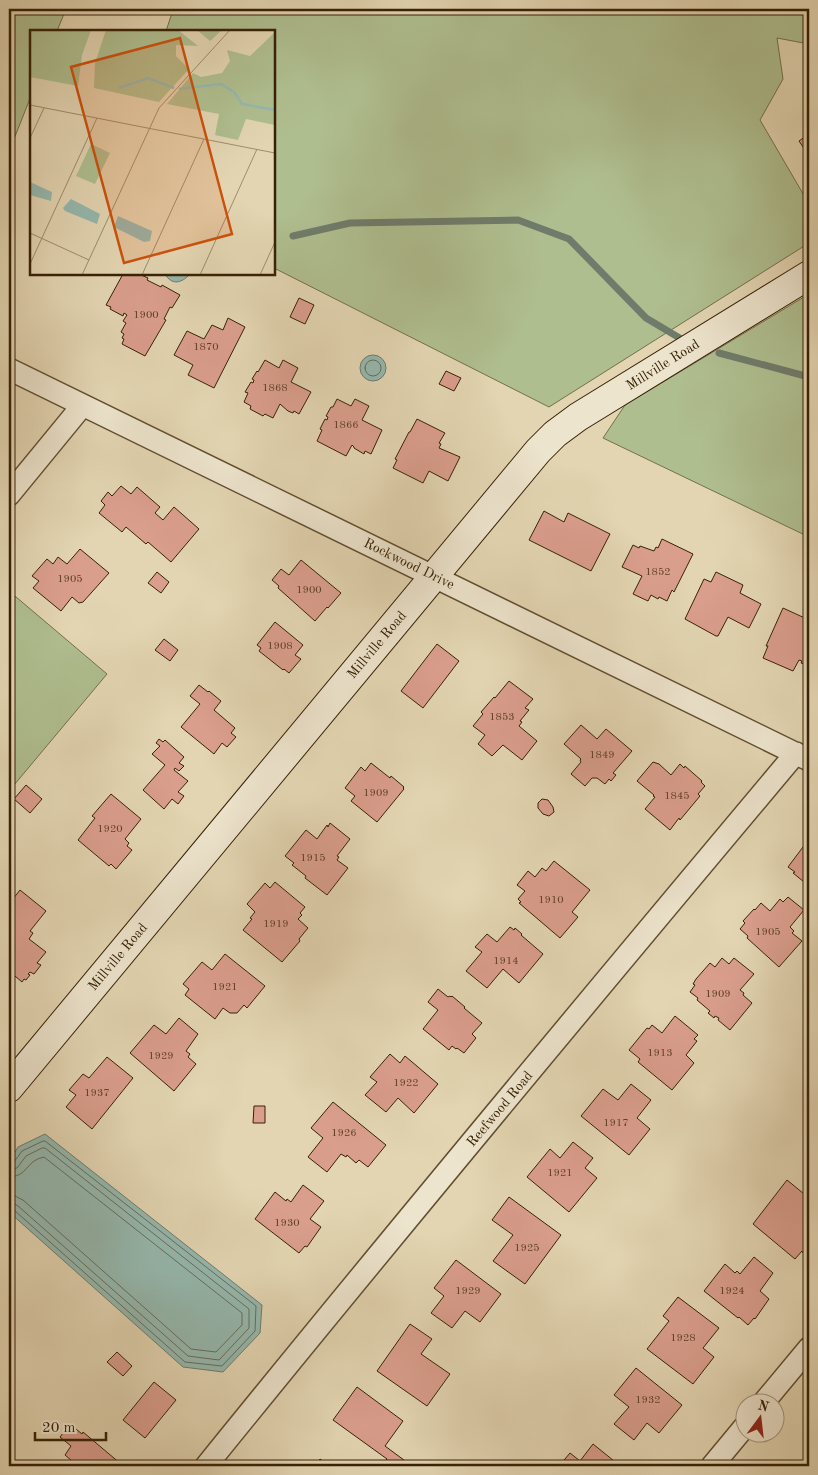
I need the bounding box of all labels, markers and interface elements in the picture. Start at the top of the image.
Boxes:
inset map [30,30,275,275]
house number: 1900 [133,310,159,321]
street label: Millville Road [624,337,702,393]
house number: 1870 [193,342,219,353]
house number: 1868 [262,383,288,394]
house number: 1866 [333,420,359,431]
street label: Rockwood Drive [361,536,457,592]
house number: 1852 [645,567,671,578]
house number: 1905 [57,574,83,585]
house number: 1900 [296,585,322,596]
street label: Millville Road [345,609,409,681]
house number: 1908 [267,641,293,652]
house number: 1853 [489,712,515,723]
house number: 1849 [589,750,615,761]
house number: 1909 [363,788,389,799]
house number: 1845 [664,791,690,802]
house number: 1920 [97,824,123,835]
house number: 1915 [300,853,326,864]
house number: 1910 [538,895,564,906]
house number: 1919 [263,919,289,930]
street label: Millville Road [86,921,150,993]
house number: 1905 [755,927,781,938]
house number: 1914 [493,956,519,967]
house number: 1921 [212,982,238,993]
house number: 1909 [705,989,731,1000]
house number: 1913 [647,1048,673,1059]
house number: 1929 [148,1051,174,1062]
street label: Reefwood Road [464,1068,536,1150]
house number: 1922 [393,1078,419,1089]
house number: 1937 [84,1088,110,1099]
house number: 1917 [603,1118,629,1129]
house number: 1926 [331,1128,357,1139]
house number: 1921 [547,1168,573,1179]
house number: 1930 [274,1218,300,1229]
house number: 1925 [514,1243,540,1254]
house number: 1929 [455,1286,481,1297]
house number: 1924 [719,1286,745,1297]
house number: 1928 [670,1333,696,1344]
north arrow [736,1392,786,1442]
house number: 1932 [635,1395,661,1406]
text: N [756,1398,770,1415]
scale bar [35,1410,106,1442]
text: 20 m [42,1421,76,1436]

